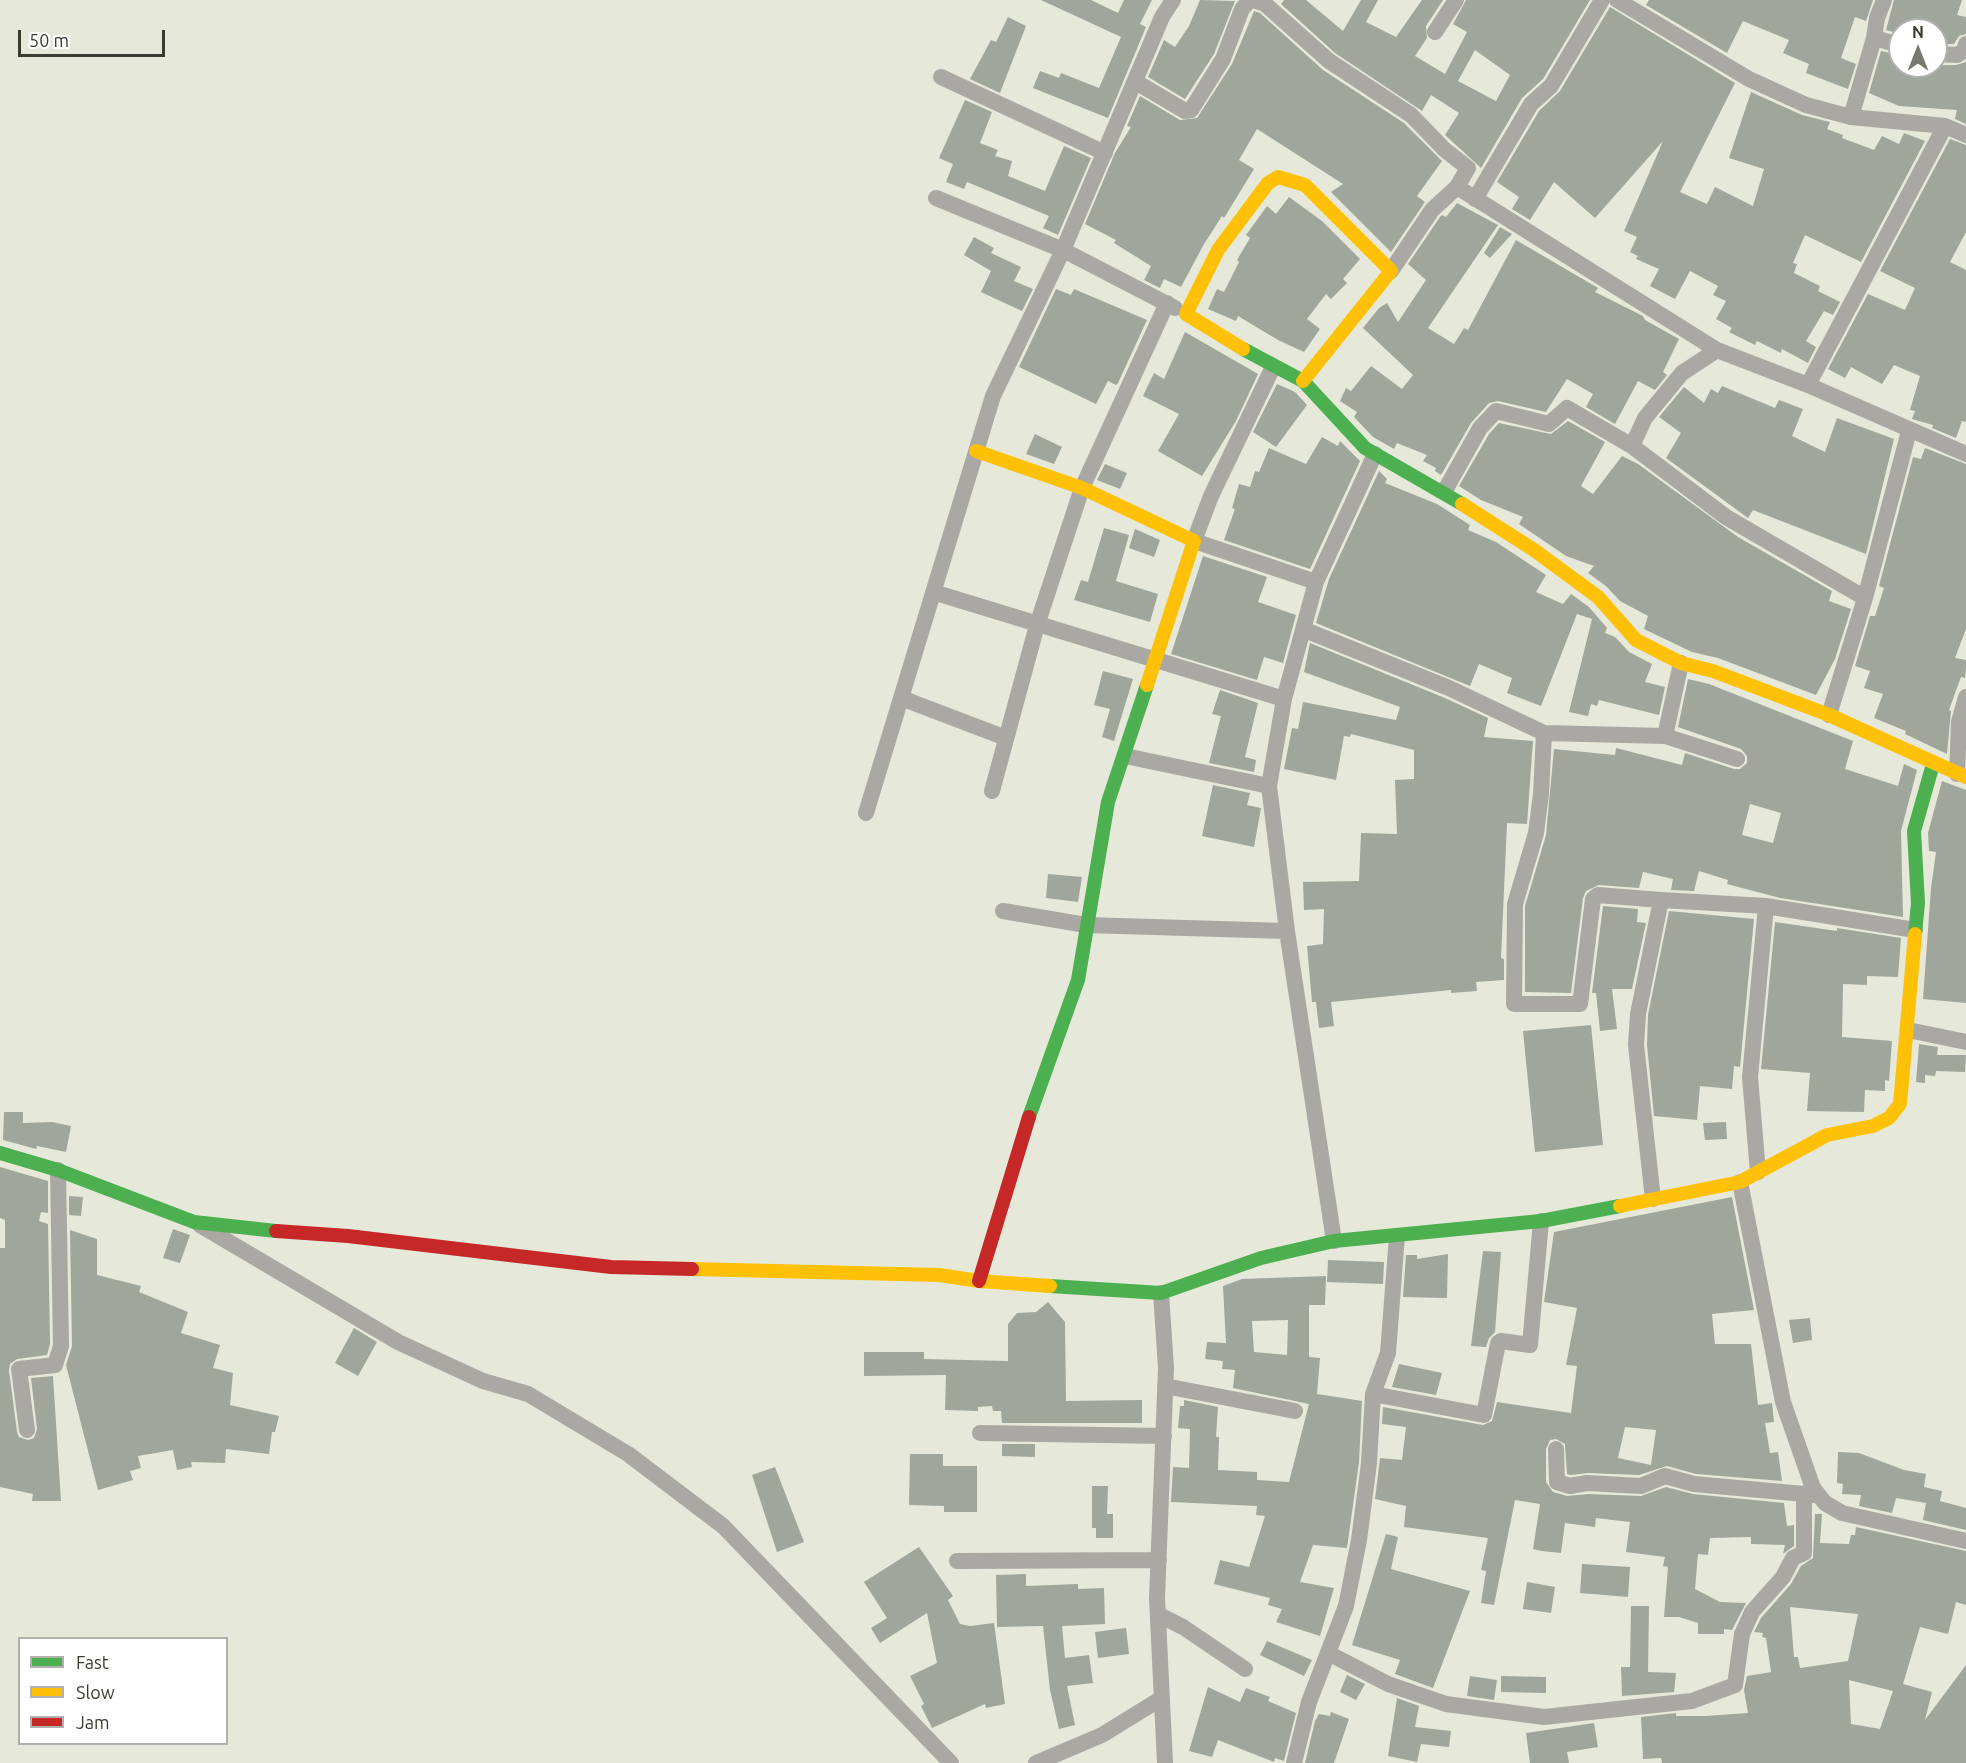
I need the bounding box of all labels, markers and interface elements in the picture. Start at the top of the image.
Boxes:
scale bar [21,18,168,56]
north arrow [1888,18,1948,78]
text: N [1912,23,1924,41]
text: 50 m [29,30,69,50]
legend [18,1637,228,1745]
text: Fast [76,1652,109,1672]
text: Slow [76,1682,115,1702]
text: Jam [76,1712,110,1732]

